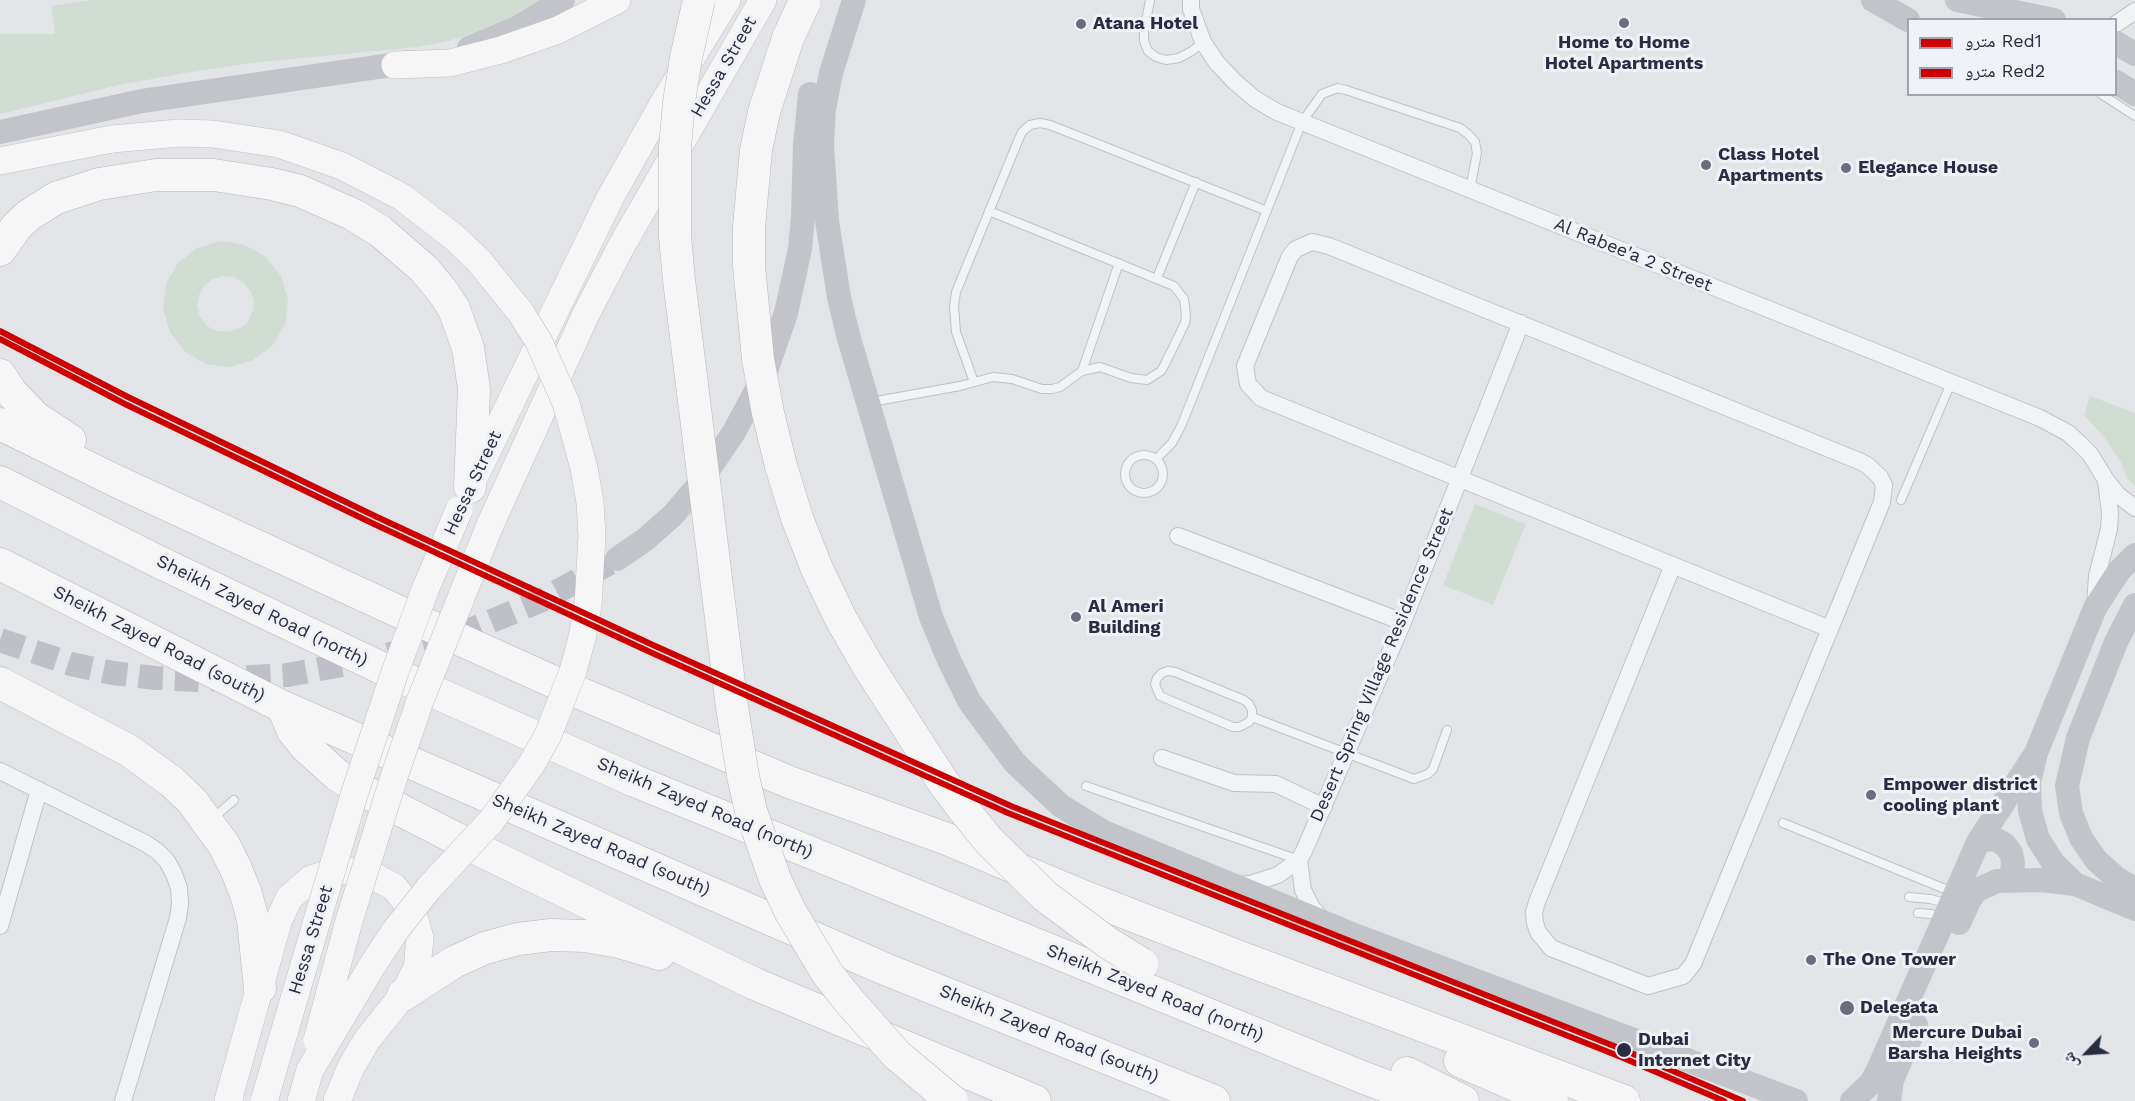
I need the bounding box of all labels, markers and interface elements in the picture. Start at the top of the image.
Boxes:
street label: Hessa Street [686,13,762,121]
place label: Atana Hotel [1093,13,1198,35]
marker: Home to Home Hotel Apartments [1617,16,1631,30]
marker: Atana Hotel [1074,17,1088,31]
legend [1907,18,2117,96]
text: مترو Red1 [1965,30,2042,51]
place label: Home to Home Hotel Apartments [1545,32,1703,74]
text: مترو Red2 [1965,60,2045,81]
place label: Class Hotel Apartments [1718,144,1823,186]
place label: Elegance House [1858,157,1998,179]
marker: Class Hotel Apartments [1699,158,1713,172]
marker: Elegance House [1839,161,1853,175]
street label: Al Rabee'a 2 Street [1551,213,1715,297]
street label: Hessa Street [439,427,507,539]
street label: Desert Spring Village Residence Street [1306,505,1458,825]
street label: Sheikh Zayed Road (north) [153,550,371,672]
street label: Sheikh Zayed Road (south) [50,581,268,707]
place label: Al Ameri Building [1088,596,1164,638]
marker: Al Ameri Building [1069,610,1083,624]
street label: Sheikh Zayed Road (north) [594,753,816,863]
place label: Empower district cooling plant [1883,774,2037,816]
marker: Empower district cooling plant [1864,788,1878,802]
street label: Sheikh Zayed Road (south) [489,789,713,901]
street label: Hessa Street [284,883,338,997]
street label: Sheikh Zayed Road (north) [1043,939,1267,1047]
place label: The One Tower [1823,949,1956,971]
marker: The One Tower [1804,953,1818,967]
street label: Sheikh Zayed Road (south) [936,980,1162,1088]
place label: Delegata [1860,997,1938,1019]
marker: Delegata [1838,999,1856,1017]
place label: Mercure Dubai Barsha Heights [1888,1022,2022,1064]
north arrow [2057,1023,2117,1083]
place label: Dubai Internet City [1638,1029,1751,1072]
marker: Mercure Dubai Barsha Heights [2027,1036,2041,1050]
marker: Dubai Internet City [1615,1041,1633,1059]
text: ش [2058,1049,2082,1073]

